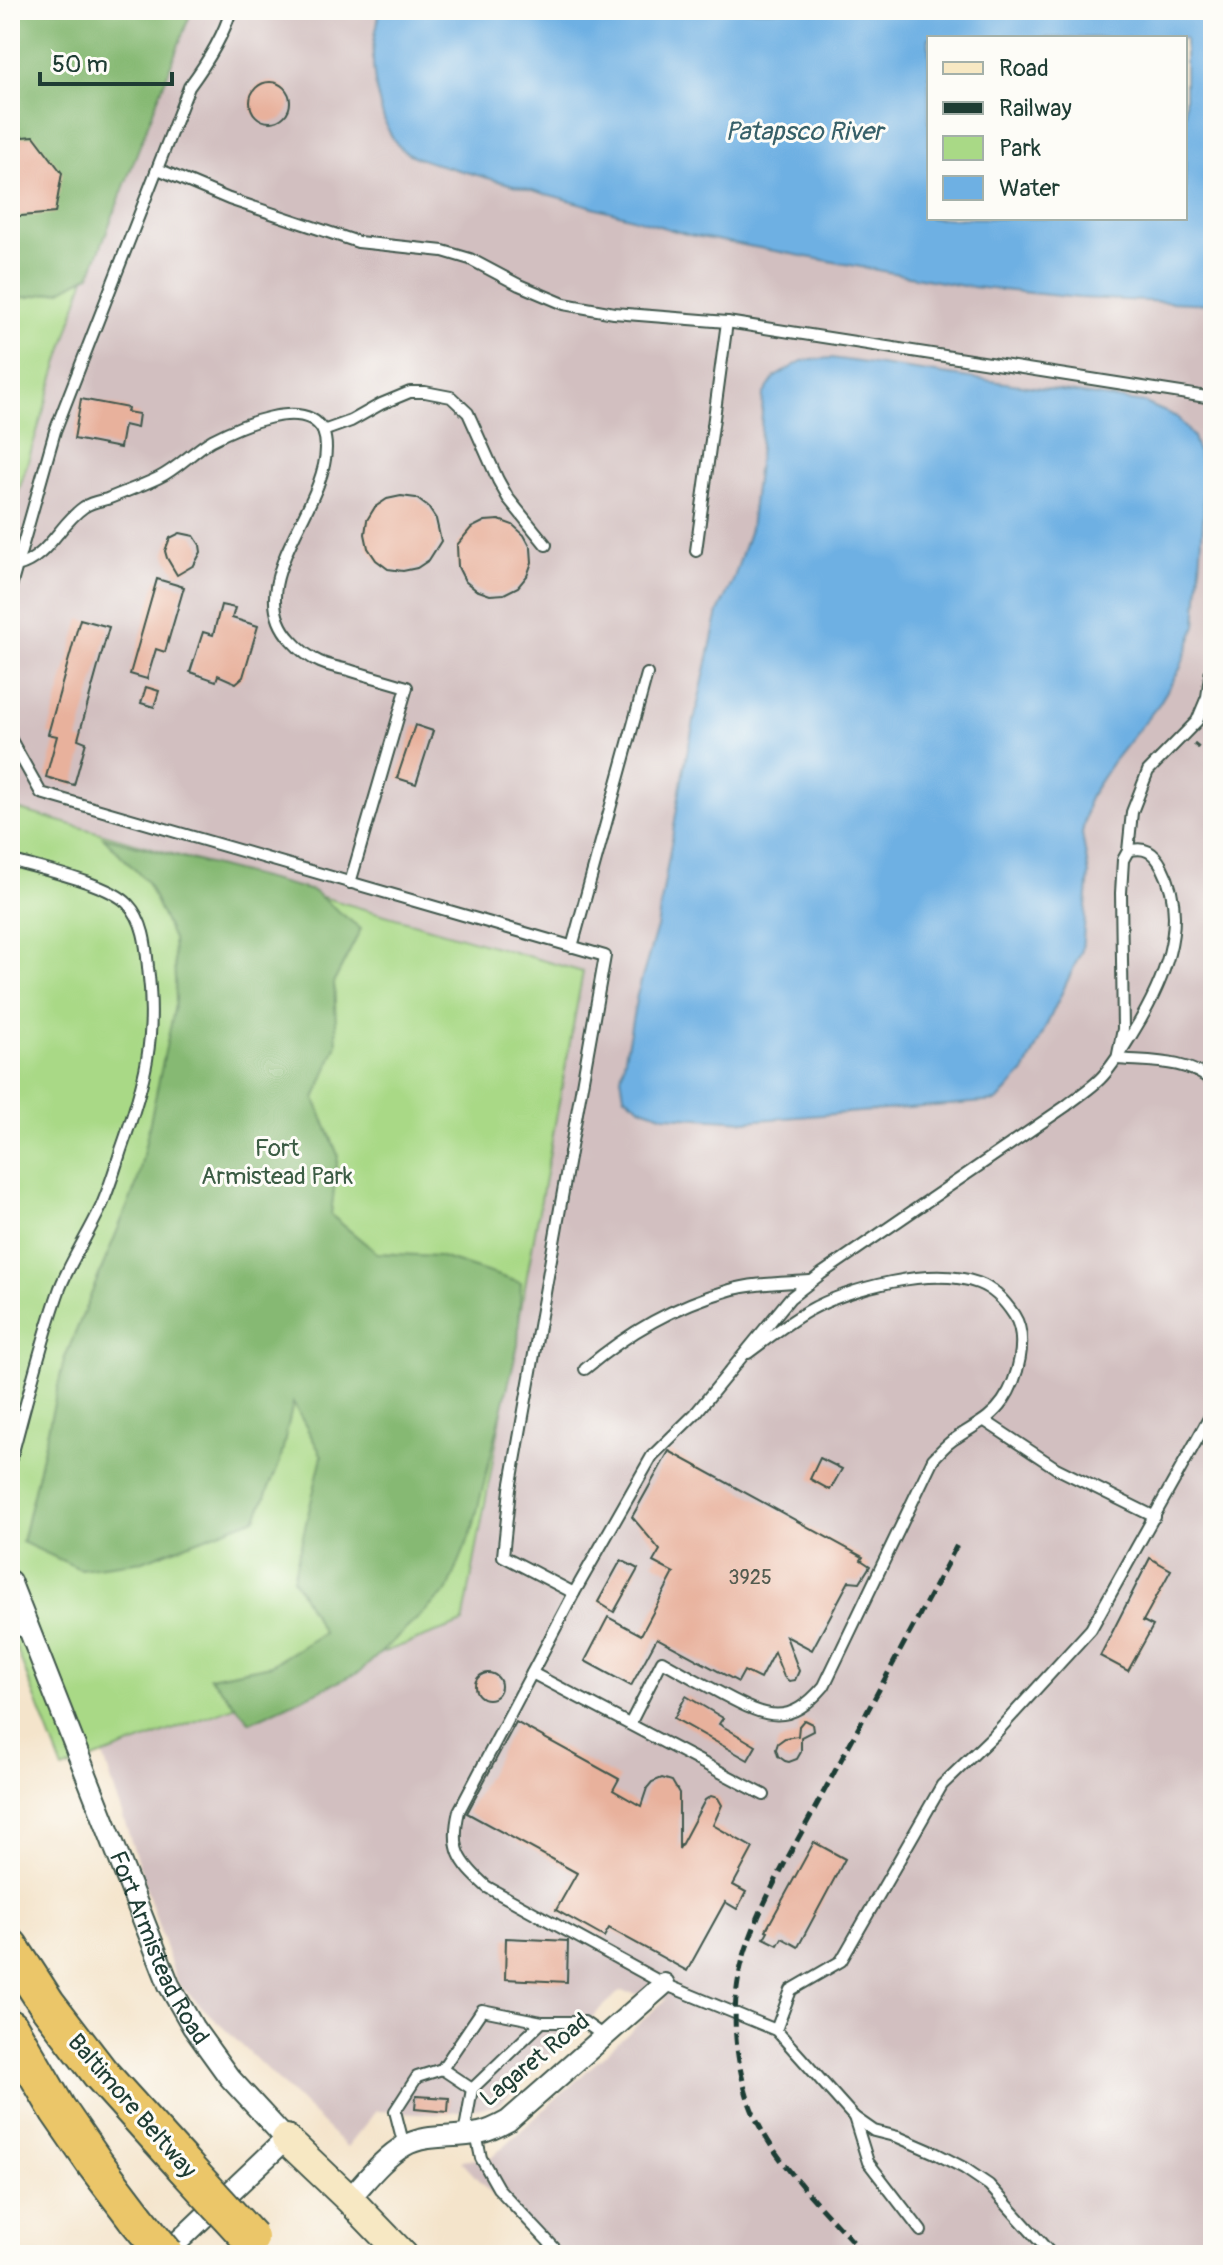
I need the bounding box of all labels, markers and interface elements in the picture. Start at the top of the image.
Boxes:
scale bar [40,36,172,86]
legend [927,36,1187,220]
text: 50 m [52,50,108,79]
text: Road [999,54,1049,83]
text: Railway [999,94,1072,123]
water label: Patapsco River [725,116,887,148]
text: Park [999,134,1041,163]
text: Water [999,174,1060,203]
park label: Fort Armistead Park [201,1134,353,1191]
house number: 3925 [728,1565,772,1590]
street label: Fort Armistead Road [103,1847,215,2050]
street label: Lagaret Road [474,2007,596,2113]
street label: Baltimore Beltway [61,2028,203,2184]

